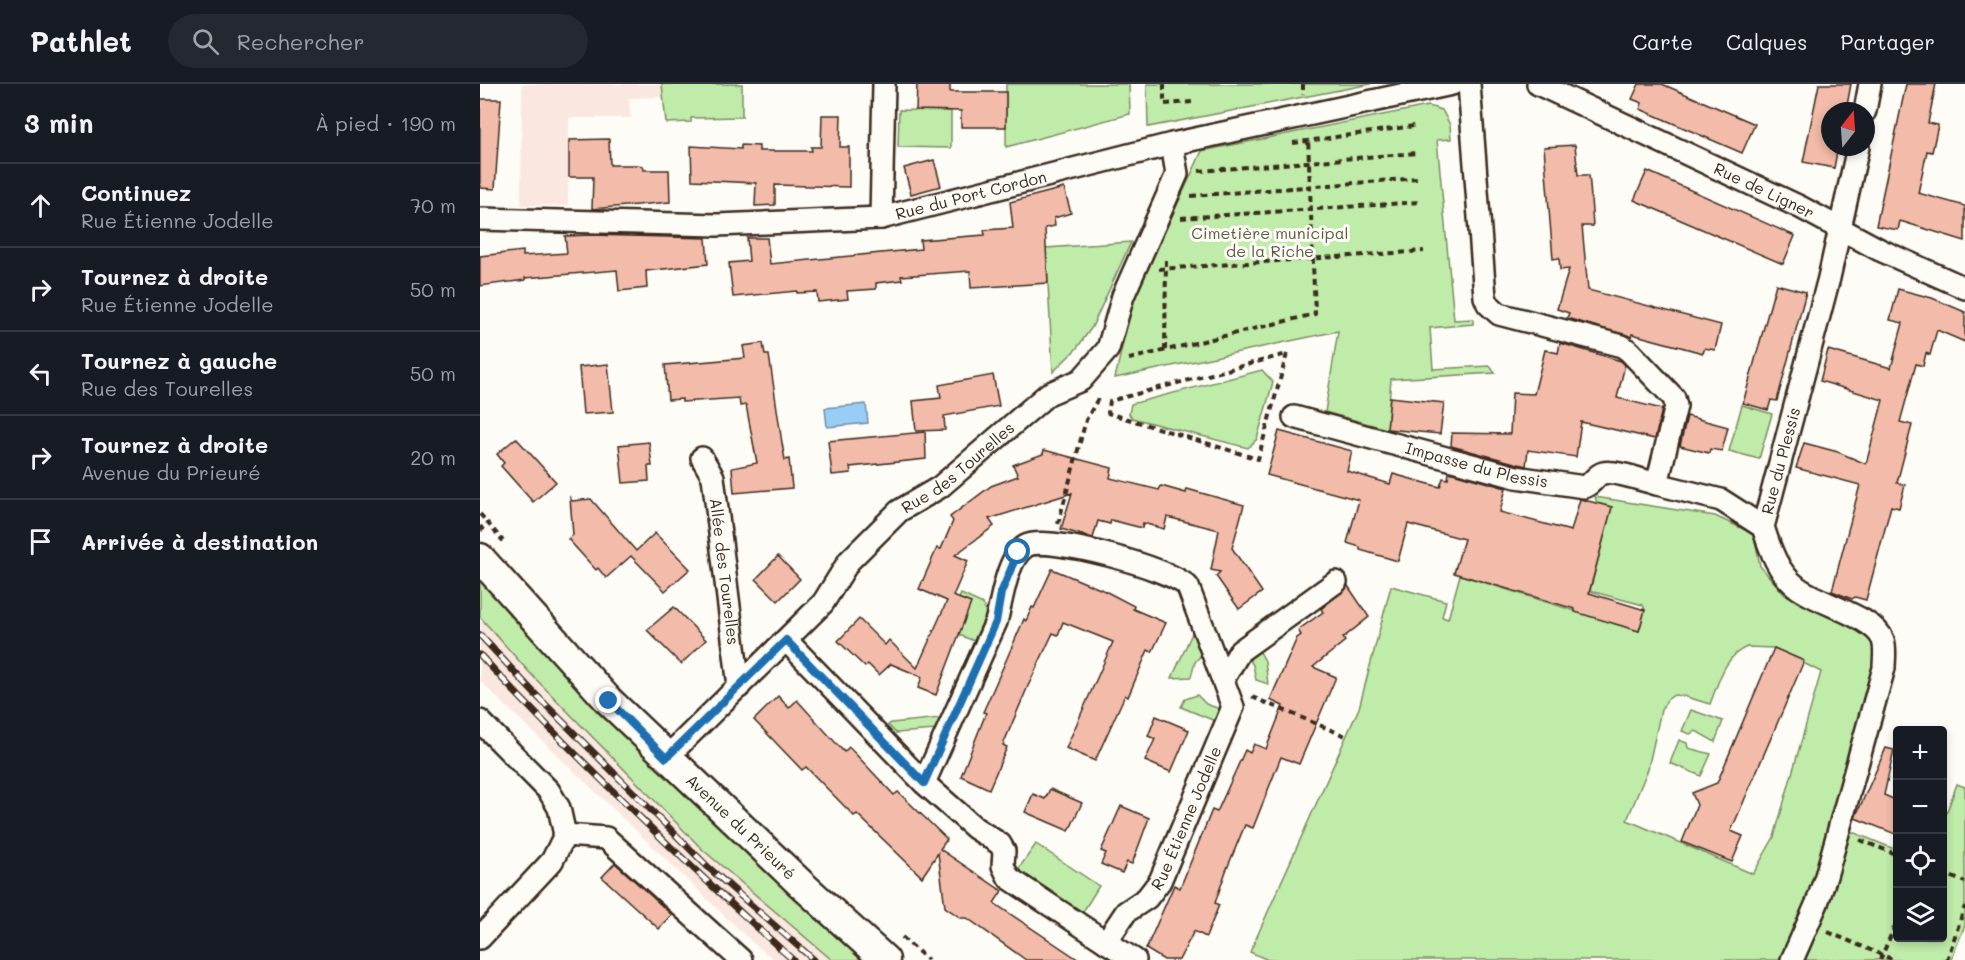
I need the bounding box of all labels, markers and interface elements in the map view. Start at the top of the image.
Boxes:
search box [168,14,588,68]
text: Pathlet [30,23,132,59]
icon: search [189,25,222,58]
text: Rechercher [237,27,364,56]
text: Carte [1632,28,1693,55]
text: Calques [1726,28,1808,55]
text: Partager [1841,28,1935,55]
north arrow [1821,102,1875,156]
text: 3 min [24,106,93,140]
text: À pied · 190 m [315,110,456,136]
street label: Rue de Ligner [1711,157,1818,223]
street label: Rue du Port Cordon [893,165,1049,224]
text: Continuez [81,178,191,207]
icon: ahead [24,189,57,222]
text: 70 m [410,192,456,218]
text: Rue Étienne Jodelle [81,207,274,233]
park label: Cimetière municipal de la Riche [1191,222,1349,261]
text: Tournez à droite [81,262,268,291]
icon: right [24,273,57,306]
text: 50 m [410,276,456,302]
text: Rue Étienne Jodelle [81,291,274,317]
text: Tournez à gauche [81,346,277,375]
icon: left [24,357,57,390]
text: 50 m [410,360,456,386]
text: Rue des Tourelles [81,375,253,401]
street label: Rue du Plessis [1756,405,1804,517]
street label: Rue des Tourelles [897,417,1018,517]
text: Tournez à droite [81,430,268,459]
street label: Impasse du Plessis [1403,437,1549,492]
icon: right [24,441,57,474]
text: 20 m [410,444,456,470]
text: Avenue du Prieuré [81,459,261,485]
street label: Allée des Tourelles [706,497,745,646]
icon: arrive [24,525,57,558]
text: Arrivée à destination [81,527,318,556]
route start [1004,538,1030,564]
route end [595,687,621,713]
map controls [1893,726,1947,942]
button: + [1893,726,1947,780]
street label: Rue Étienne Jodelle [1146,743,1225,894]
street label: Avenue du Prieuré [682,769,801,884]
button: − [1893,780,1947,834]
button: locate [1893,834,1947,888]
button: layers [1893,888,1947,942]

